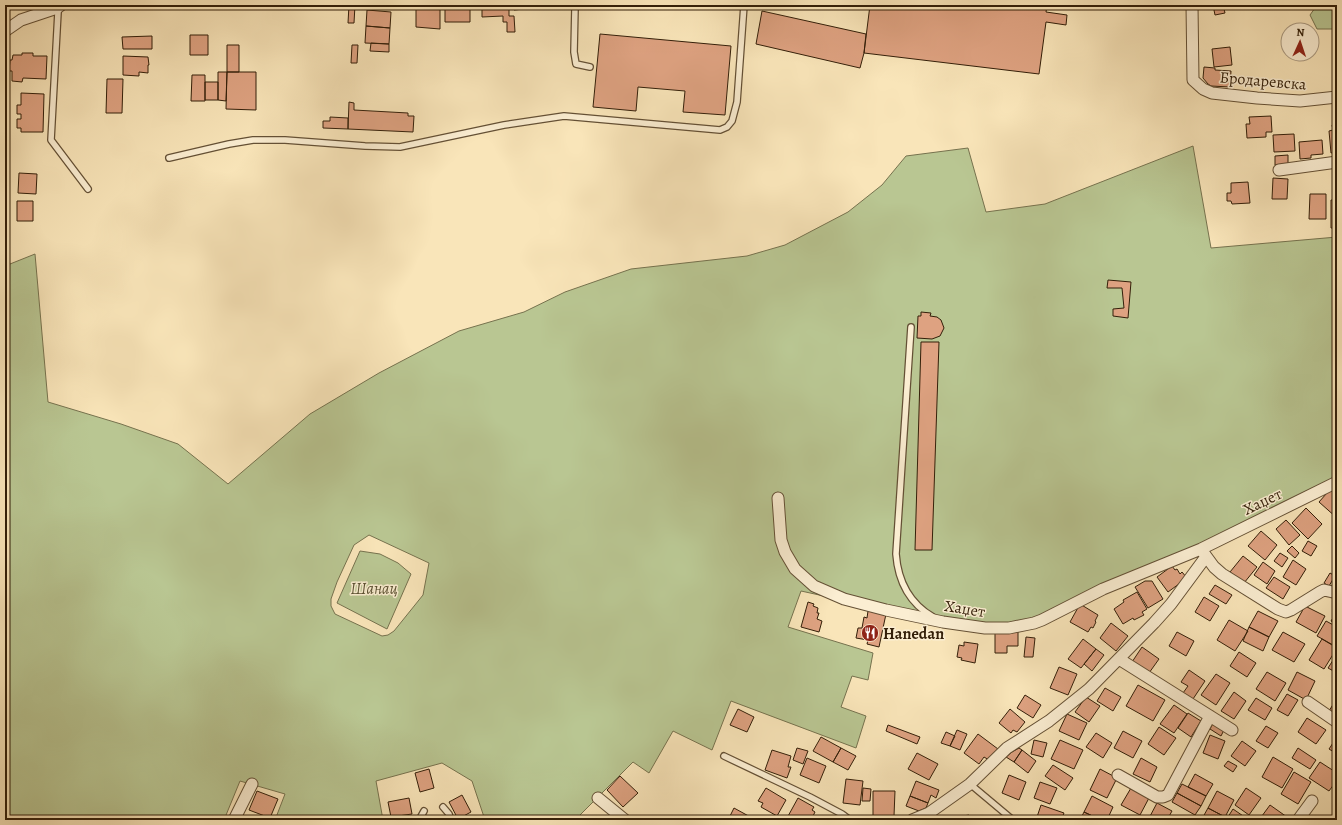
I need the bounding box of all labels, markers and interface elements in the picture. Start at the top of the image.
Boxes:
north arrow [1280,22,1320,62]
text: N [1296,25,1305,40]
street label: Бродаревска [1219,66,1308,96]
street label: Хаџет [1239,483,1286,521]
park label: Шанац [350,578,398,600]
street label: Хаџет [943,595,987,623]
restaurant icon: Hanedan [860,623,880,643]
place label: Hanedan [883,623,944,645]

